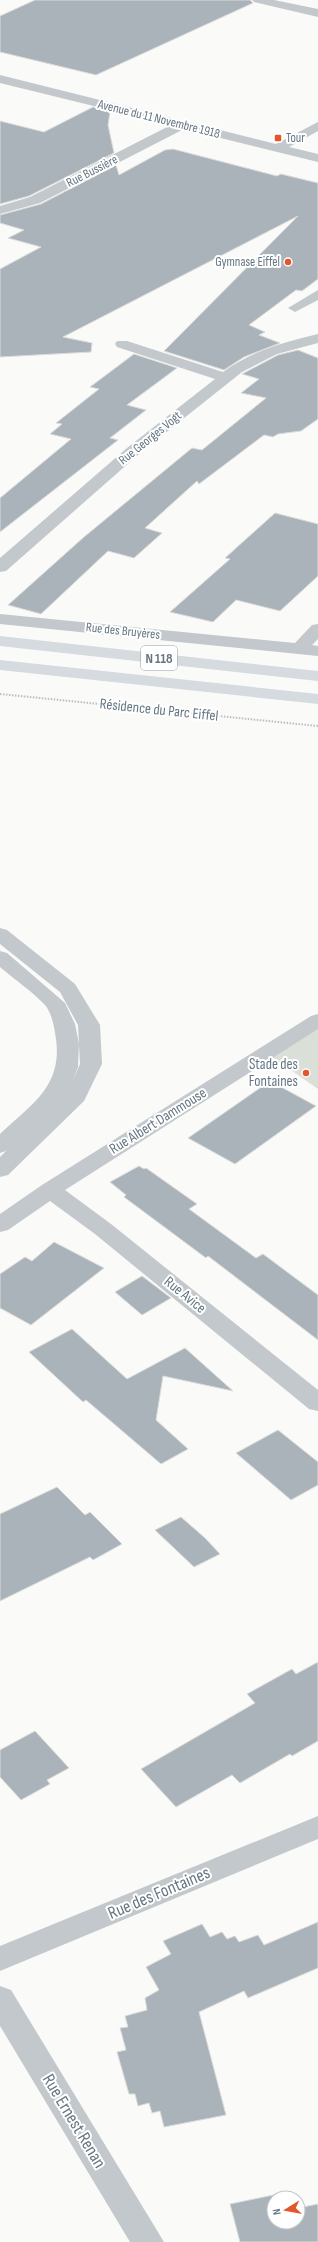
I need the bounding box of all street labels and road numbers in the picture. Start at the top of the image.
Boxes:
street label: Avenue du 11 Novembre 1918 [95,96,222,142]
street label: Rue Bussière [64,151,120,191]
street label: Rue Georges Vogt [115,408,185,468]
street label: Rue des Bruyères [85,619,161,643]
road number: N 118 [141,646,177,670]
street label: Résidence du Parc Eiffel [99,694,219,726]
street label: Rue Albert Dammouse [106,1084,210,1158]
street label: Rue Avice [160,1272,210,1318]
street label: Rue des Fontaines [105,1862,213,1924]
street label: Rue Ernest Renan [38,2070,110,2172]

